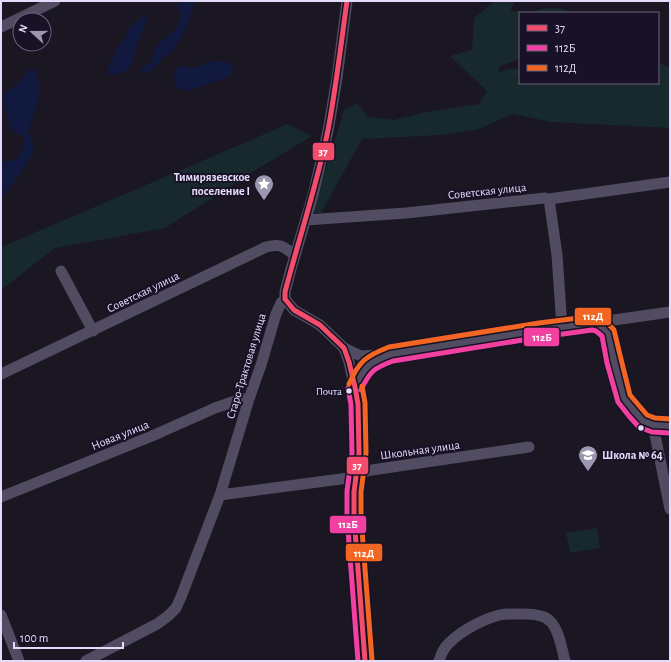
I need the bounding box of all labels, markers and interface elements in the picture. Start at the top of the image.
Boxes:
north arrow [12,12,52,52]
legend [519,12,659,84]
text: 37 [555,22,565,34]
text: N [17,23,30,34]
text: 112Б [555,42,576,54]
text: 112Д [555,62,577,74]
line badge: 37 [312,142,335,161]
text: 37 [318,146,328,157]
place label: Тимирязевское поселение I [174,171,250,197]
place icon: Тимирязевское поселение I [253,173,275,201]
street label: Советская улица [447,181,528,202]
street label: Советская улица [105,269,182,316]
line badge: 112Д [574,307,612,326]
street label: Старо-Трактовая улица [224,311,269,421]
text: 112Д [583,311,604,322]
line badge: 112Б [523,327,560,347]
text: 112Б [532,332,552,343]
place label: Почта [316,386,342,397]
marker: Почта [344,386,354,396]
street label: Новая улица [89,418,151,453]
unlabelled marker [636,423,646,433]
street label: Школьная улица [379,438,461,463]
school or university icon: Школа № 64 [577,444,599,472]
place label: Школа № 64 [602,449,663,461]
line badge: 37 [346,456,369,475]
text: 37 [352,460,362,471]
line badge: 112Б [329,515,367,534]
text: 112Б [338,519,358,530]
line badge: 112Д [345,543,383,562]
text: 112Д [354,548,375,559]
scale bar [14,624,123,650]
text: 100 m [20,632,48,644]

